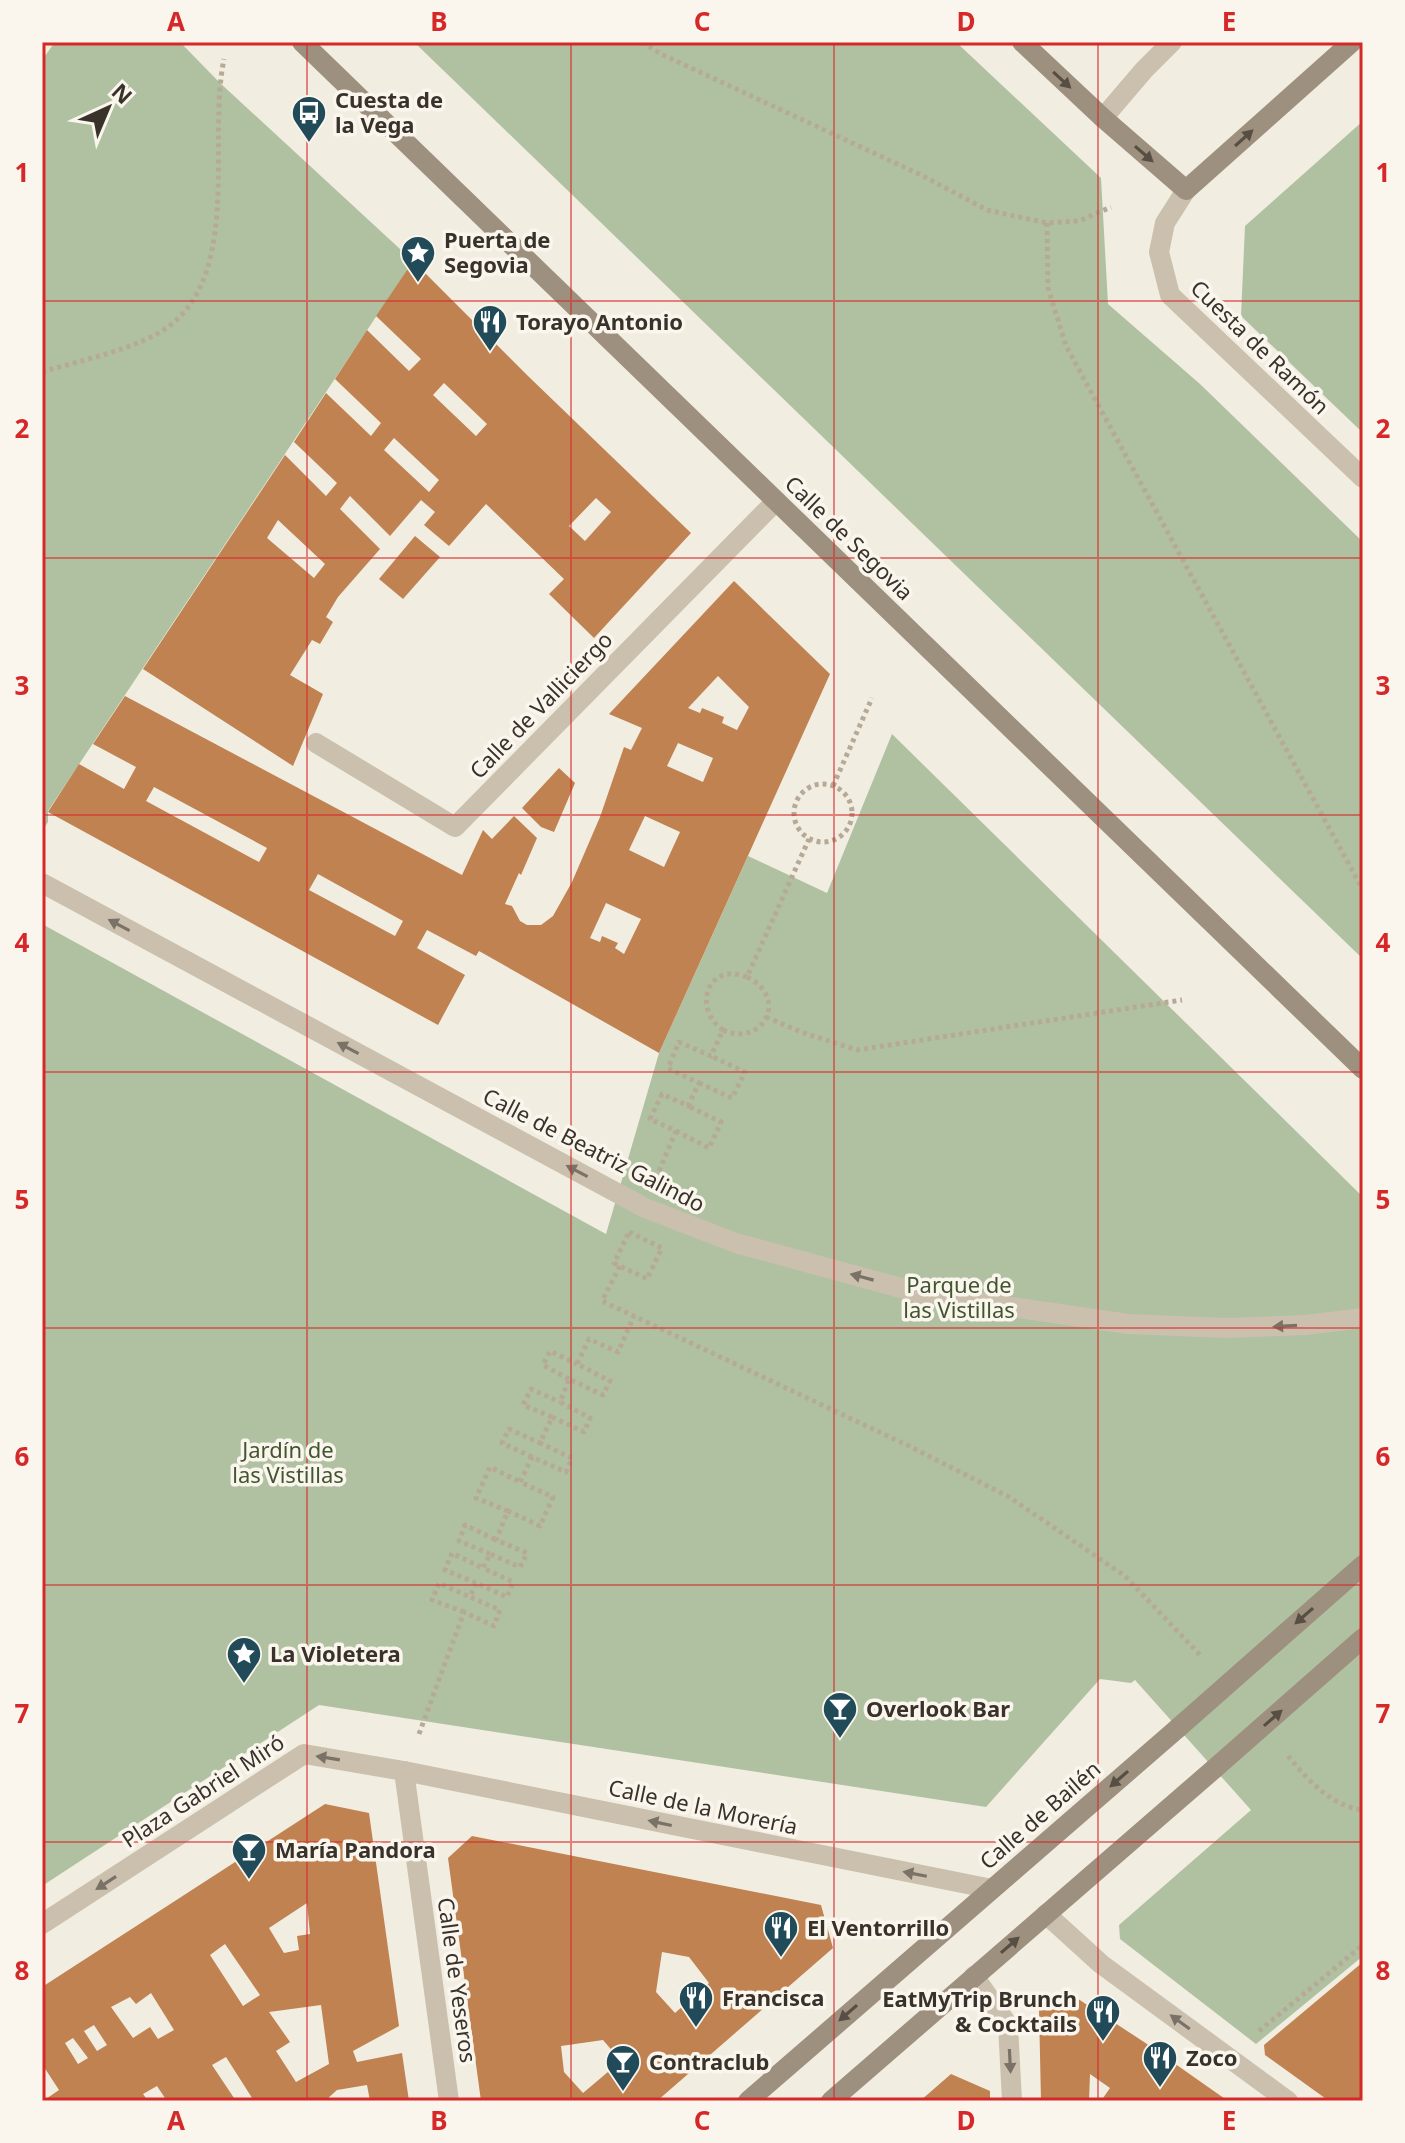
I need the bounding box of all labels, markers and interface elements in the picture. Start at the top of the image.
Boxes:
text: A [167,3,185,39]
text: B [430,3,448,39]
text: C [694,3,710,39]
text: D [956,3,976,39]
text: E [1222,3,1236,39]
north arrow [68,68,148,148]
one-way arrow [1052,71,1071,89]
text: N [106,76,139,110]
place label: Cuesta de la Vega [335,84,443,139]
bus stop icon: Cuesta de la Vega [290,94,328,144]
one-way arrow [1234,130,1253,148]
one-way arrow [1134,145,1154,162]
text: 1 [15,154,29,190]
text: 1 [1376,154,1390,190]
place label: Puerta de Segovia [444,224,550,279]
place icon: Puerta de Segovia [399,234,437,284]
street label: Cuesta de Ramón [1185,272,1336,420]
restaurant icon: Torayo Antonio [471,303,509,353]
place label: Torayo Antonio [516,306,683,336]
text: 2 [15,410,30,446]
text: 2 [1376,410,1391,446]
street label: Calle de Segovia [779,468,920,606]
street label: Calle de Valliciergo [462,624,618,784]
text: 3 [15,667,29,703]
text: 3 [1376,667,1390,703]
one-way arrow [108,918,130,932]
text: 4 [15,924,30,960]
text: 4 [1376,924,1391,960]
one-way arrow [337,1041,359,1055]
street label: Calle de Beatriz Galindo [478,1080,711,1218]
one-way arrow [565,1164,588,1178]
text: 5 [15,1181,29,1217]
text: 5 [1376,1181,1390,1217]
park label: Parque de las Vistillas [903,1269,1015,1324]
one-way arrow [849,1271,874,1283]
one-way arrow [1272,1319,1297,1332]
park label: Jardín de las Vistillas [232,1434,344,1489]
text: 6 [15,1438,30,1474]
text: 6 [1376,1438,1391,1474]
one-way arrow [1295,1607,1314,1625]
place icon: La Violetera [225,1635,263,1685]
place label: La Violetera [270,1638,401,1668]
bar icon: Overlook Bar [821,1690,859,1740]
place label: Overlook Bar [866,1693,1010,1723]
text: 7 [15,1695,30,1731]
text: 7 [1376,1695,1391,1731]
one-way arrow [1262,1710,1282,1727]
street label: Plaza Gabriel Miró [116,1726,289,1854]
one-way arrow [315,1751,340,1764]
street label: Calle de Bailén [972,1753,1106,1875]
one-way arrow [1110,1770,1130,1787]
street label: Calle de la Morería [606,1771,800,1841]
one-way arrow [648,1816,673,1829]
bar icon: María Pandora [230,1831,268,1881]
place label: María Pandora [275,1834,436,1864]
one-way arrow [902,1868,927,1880]
one-way arrow [95,1875,117,1889]
street label: Calle de Yeseros [432,1895,484,2064]
restaurant icon: El Ventorrillo [762,1909,800,1959]
place label: El Ventorrillo [807,1912,949,1942]
one-way arrow [1000,1937,1020,1954]
text: 8 [15,1952,29,1988]
text: 8 [1376,1952,1390,1988]
restaurant icon: Francisca [677,1979,715,2029]
place label: Francisca [722,1982,824,2012]
place label: EatMyTrip Brunch & Cocktails [882,1983,1077,2038]
restaurant icon: EatMyTrip Brunch & Cocktails [1084,1993,1122,2043]
one-way arrow [839,2004,859,2021]
one-way arrow [1170,2014,1190,2030]
restaurant icon: Zoco [1141,2039,1179,2089]
place label: Zoco [1186,2042,1238,2072]
bar icon: Contraclub [604,2043,642,2093]
place label: Contraclub [649,2046,769,2076]
one-way arrow [1004,2049,1017,2074]
text: A [167,2102,185,2138]
text: B [430,2102,448,2138]
text: C [694,2102,710,2138]
text: D [956,2102,976,2138]
text: E [1222,2102,1236,2138]

